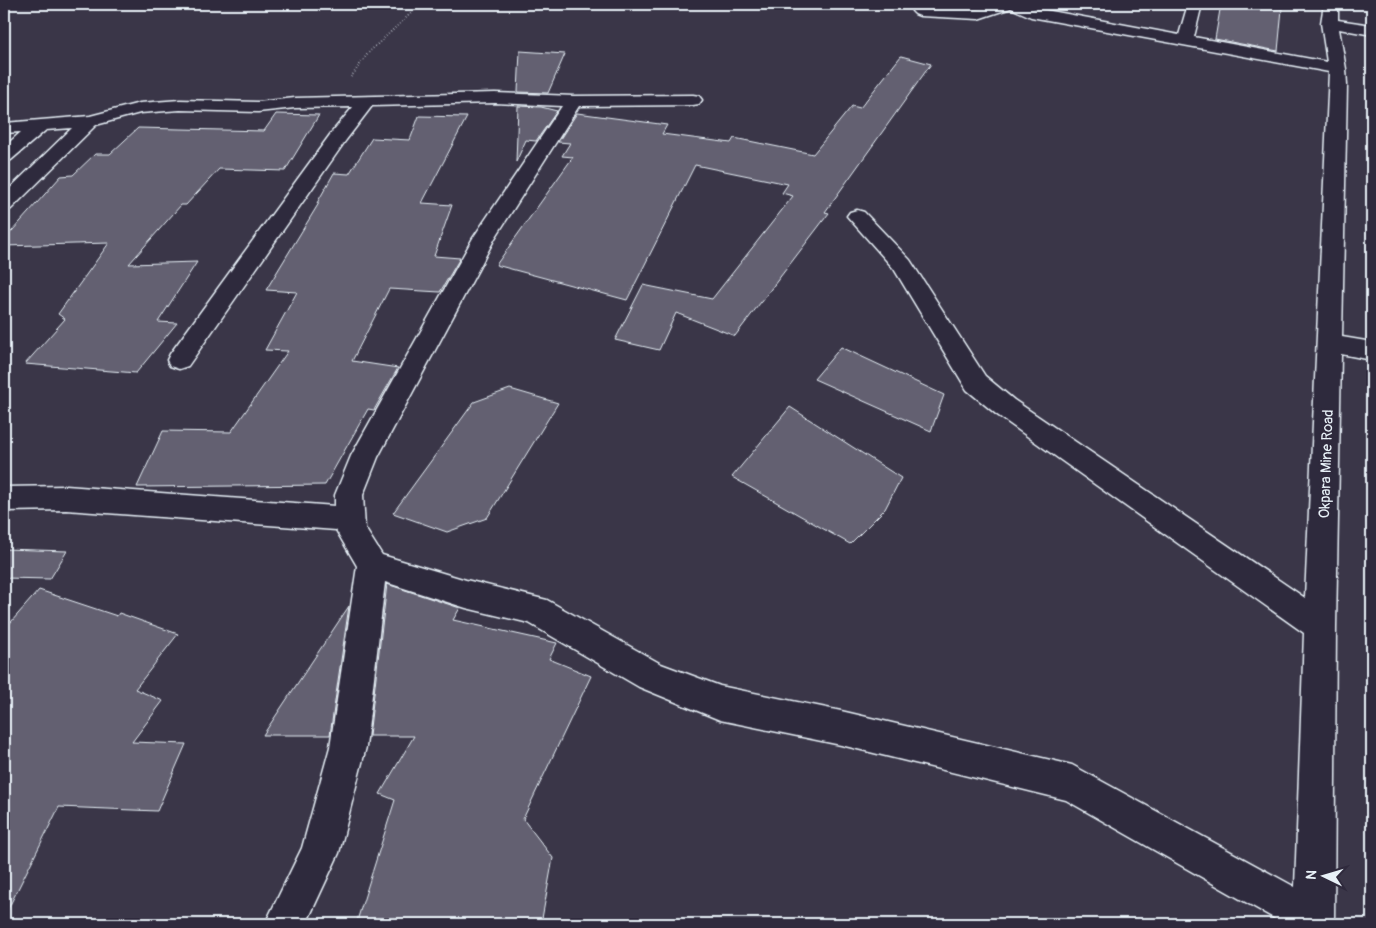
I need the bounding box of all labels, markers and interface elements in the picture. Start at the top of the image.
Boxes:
street label: Okpara Mine Road [1315,409,1338,519]
north arrow [1298,850,1348,900]
text: N [1303,869,1320,880]

